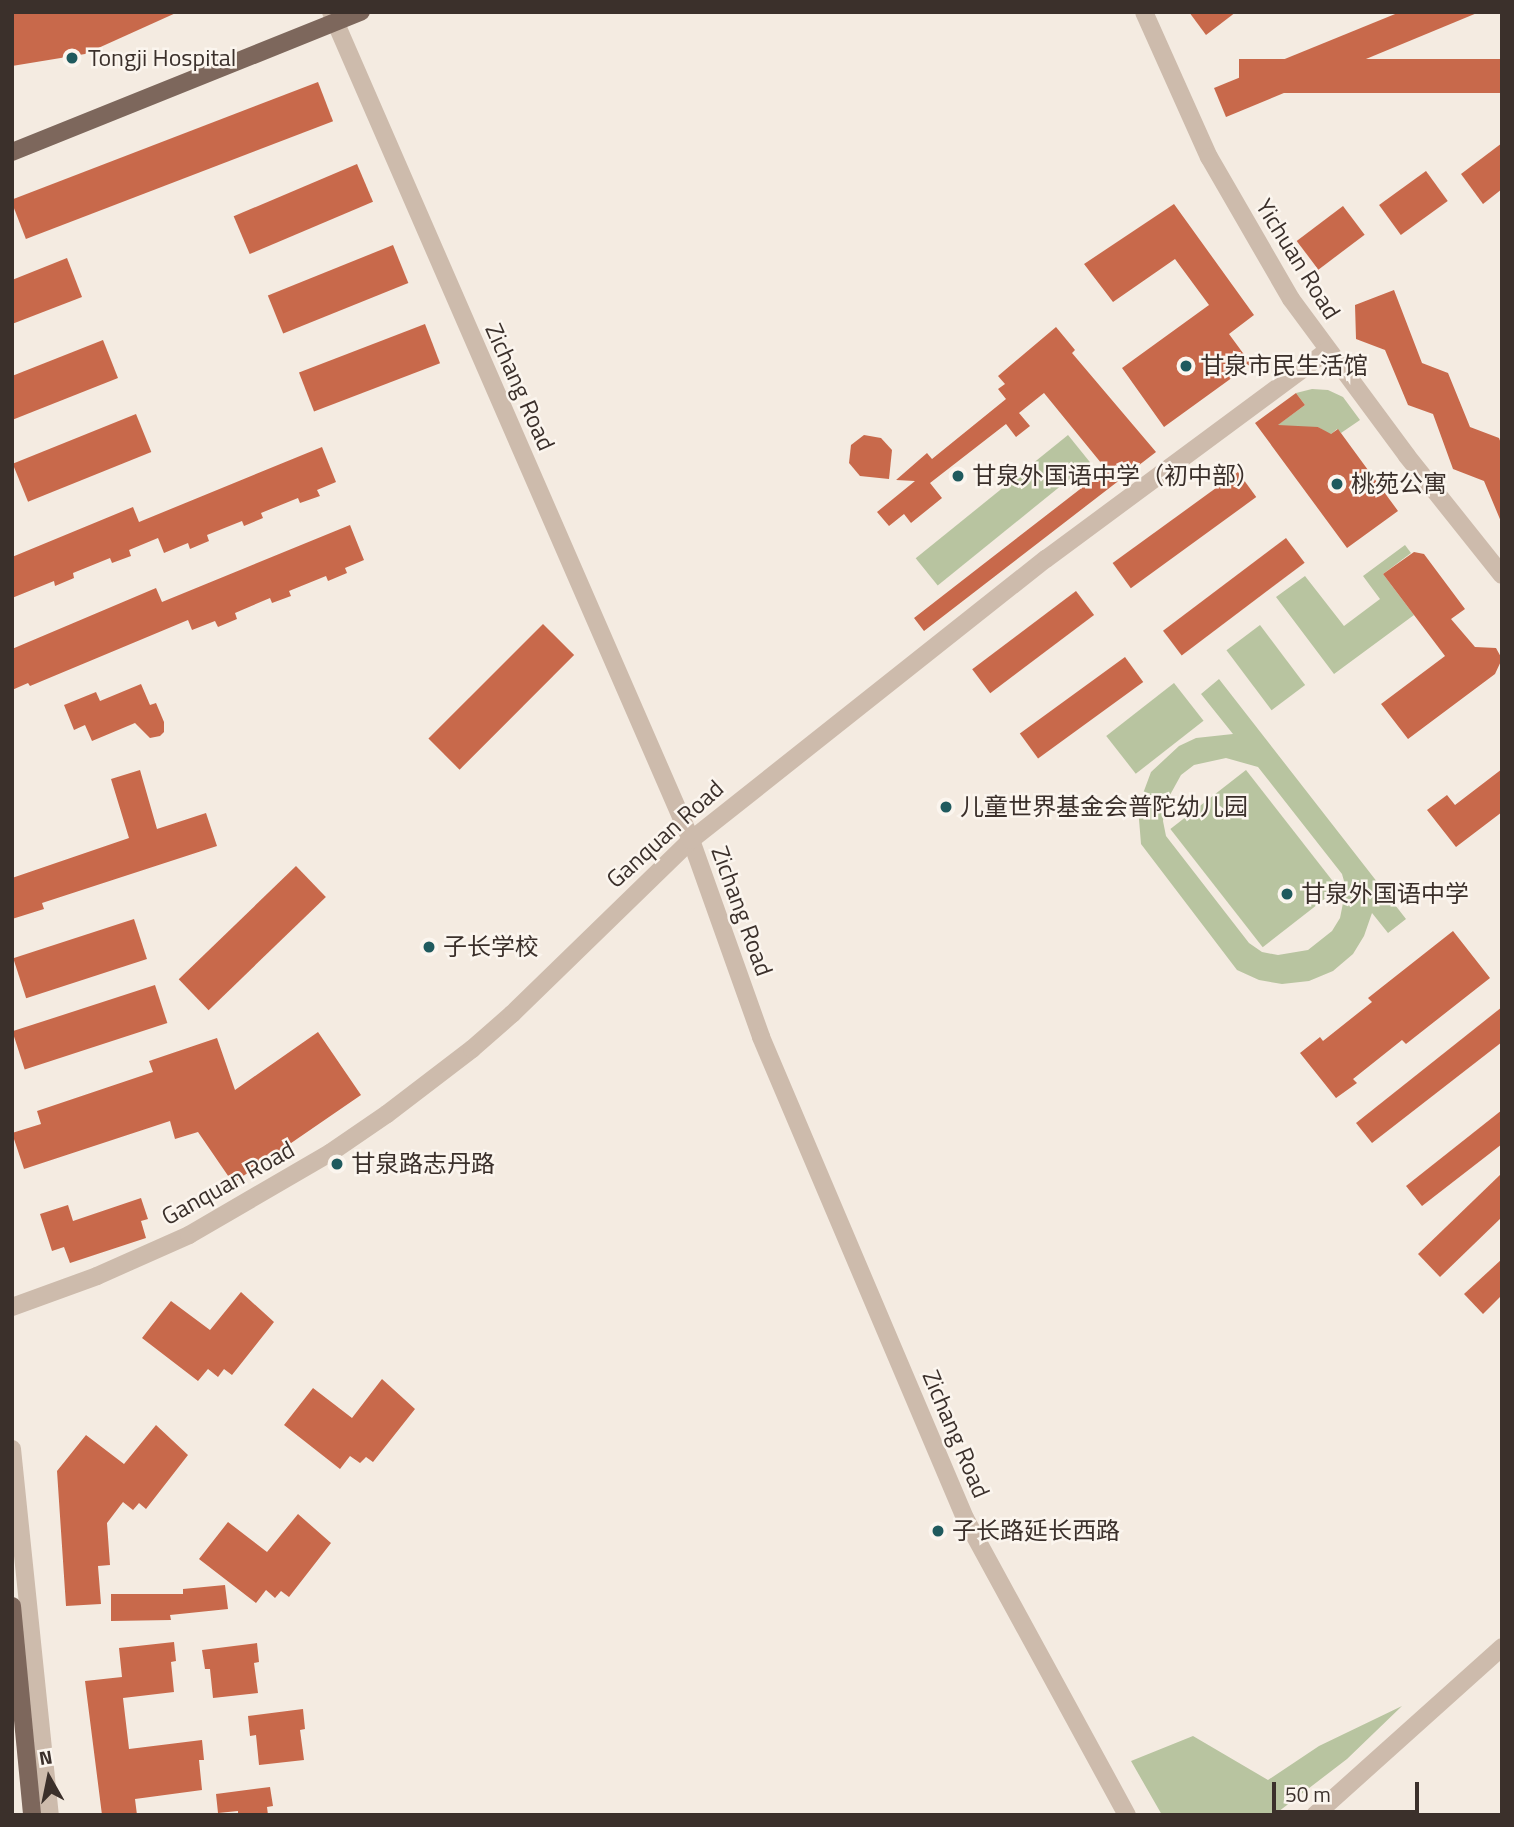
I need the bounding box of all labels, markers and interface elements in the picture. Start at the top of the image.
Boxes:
place label: Tongji Hospital [88,44,236,72]
marker: Tongji Hospital [62,48,82,68]
street label: Yichuan Road [1250,194,1346,324]
street label: Zichang Road [479,319,561,455]
place label: 甘泉市民生活馆 [1200,352,1368,380]
marker: 甘泉市民生活馆 [1178,358,1194,374]
place label: 甘泉外国语中学（初中部） [972,462,1260,490]
marker: 甘泉外国语中学（初中部） [950,468,966,484]
place label: 桃苑公寓 [1351,470,1447,498]
marker: 桃苑公寓 [1329,476,1345,492]
street label: Ganquan Road [601,774,729,894]
place label: 儿童世界基金会普陀幼儿园 [960,793,1248,821]
marker: 儿童世界基金会普陀幼儿园 [938,799,954,815]
street label: Zichang Road [705,842,779,980]
place label: 甘泉外国语中学 [1301,880,1469,908]
marker: 甘泉外国语中学 [1279,886,1295,902]
place label: 子长学校 [443,933,539,961]
marker: 子长学校 [421,939,437,955]
street label: Ganquan Road [157,1135,299,1231]
place label: 甘泉路志丹路 [351,1150,495,1178]
marker: 甘泉路志丹路 [329,1156,345,1172]
street label: Zichang Road [916,1366,996,1502]
place label: 子长路延长西路 [952,1517,1120,1545]
marker: 子长路延长西路 [930,1523,946,1539]
text: N [37,1741,54,1772]
north arrow [14,1743,84,1813]
scale bar [1276,1768,1423,1812]
text: 50 m [1285,1778,1331,1810]

